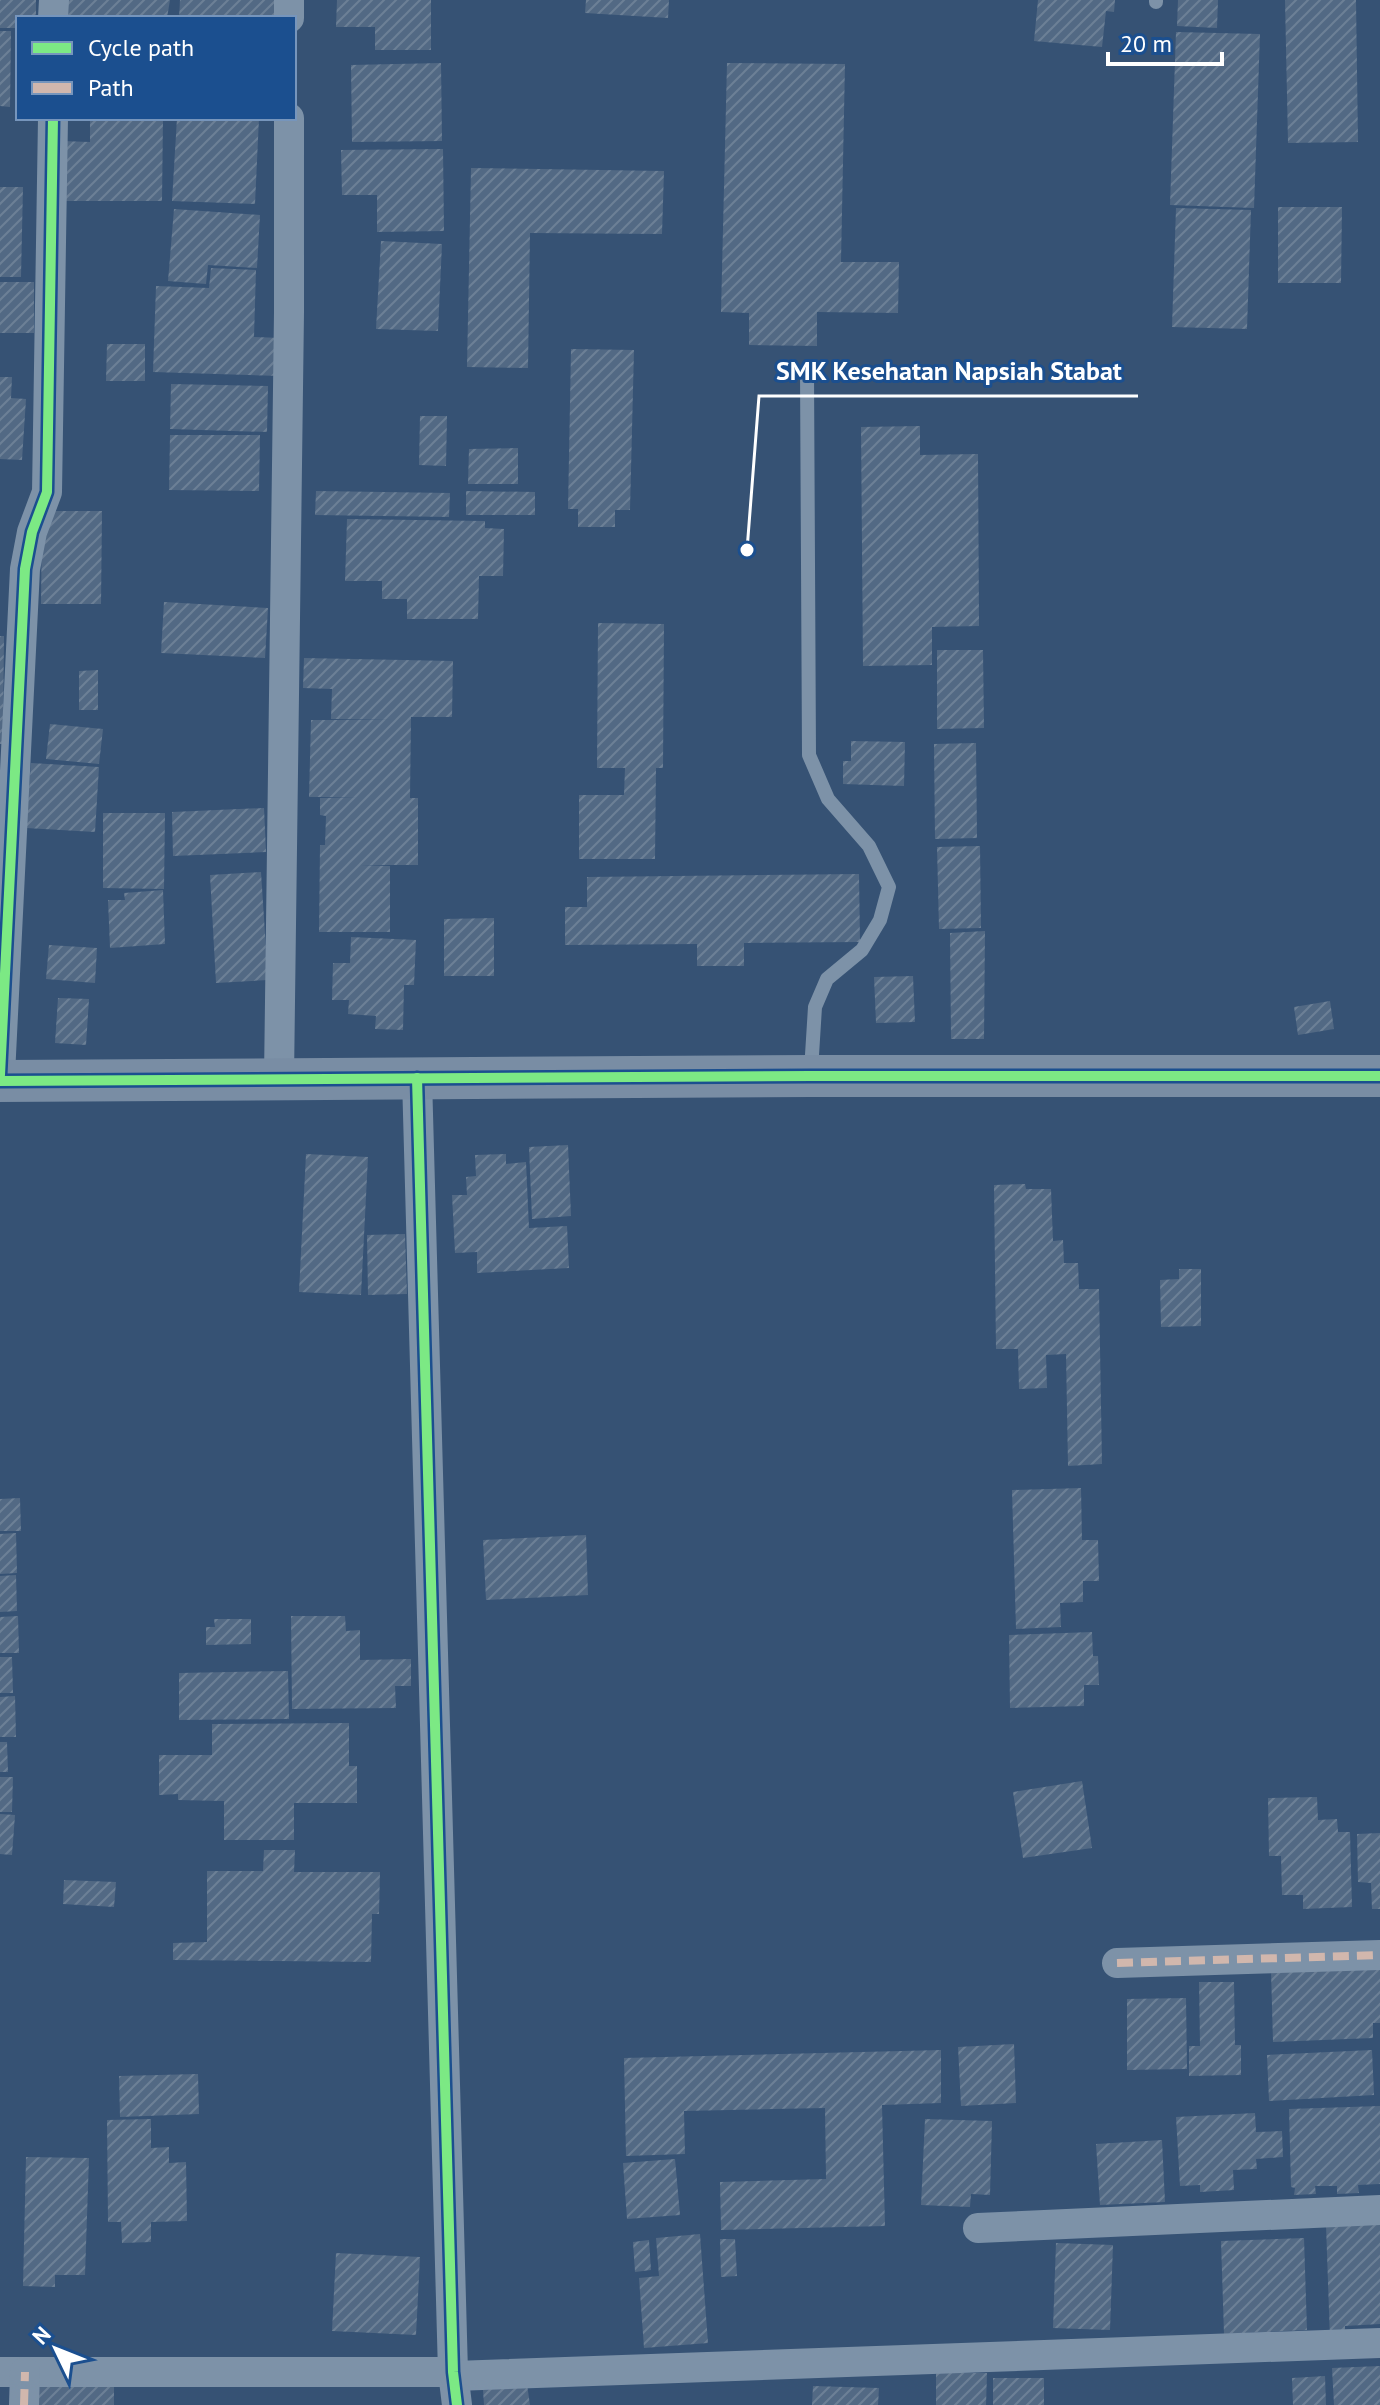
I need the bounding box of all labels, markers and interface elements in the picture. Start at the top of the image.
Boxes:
legend [16,16,296,120]
scale bar [1108,16,1222,66]
text: 20 m [1120,28,1172,59]
text: Cycle path [88,32,194,63]
text: Path [88,72,134,103]
callout: SMK Kesehatan Napsiah Stabat [759,346,1138,396]
text: SMK Kesehatan Napsiah Stabat [776,354,1122,387]
north arrow [16,2309,96,2389]
text: N [26,2321,57,2350]

